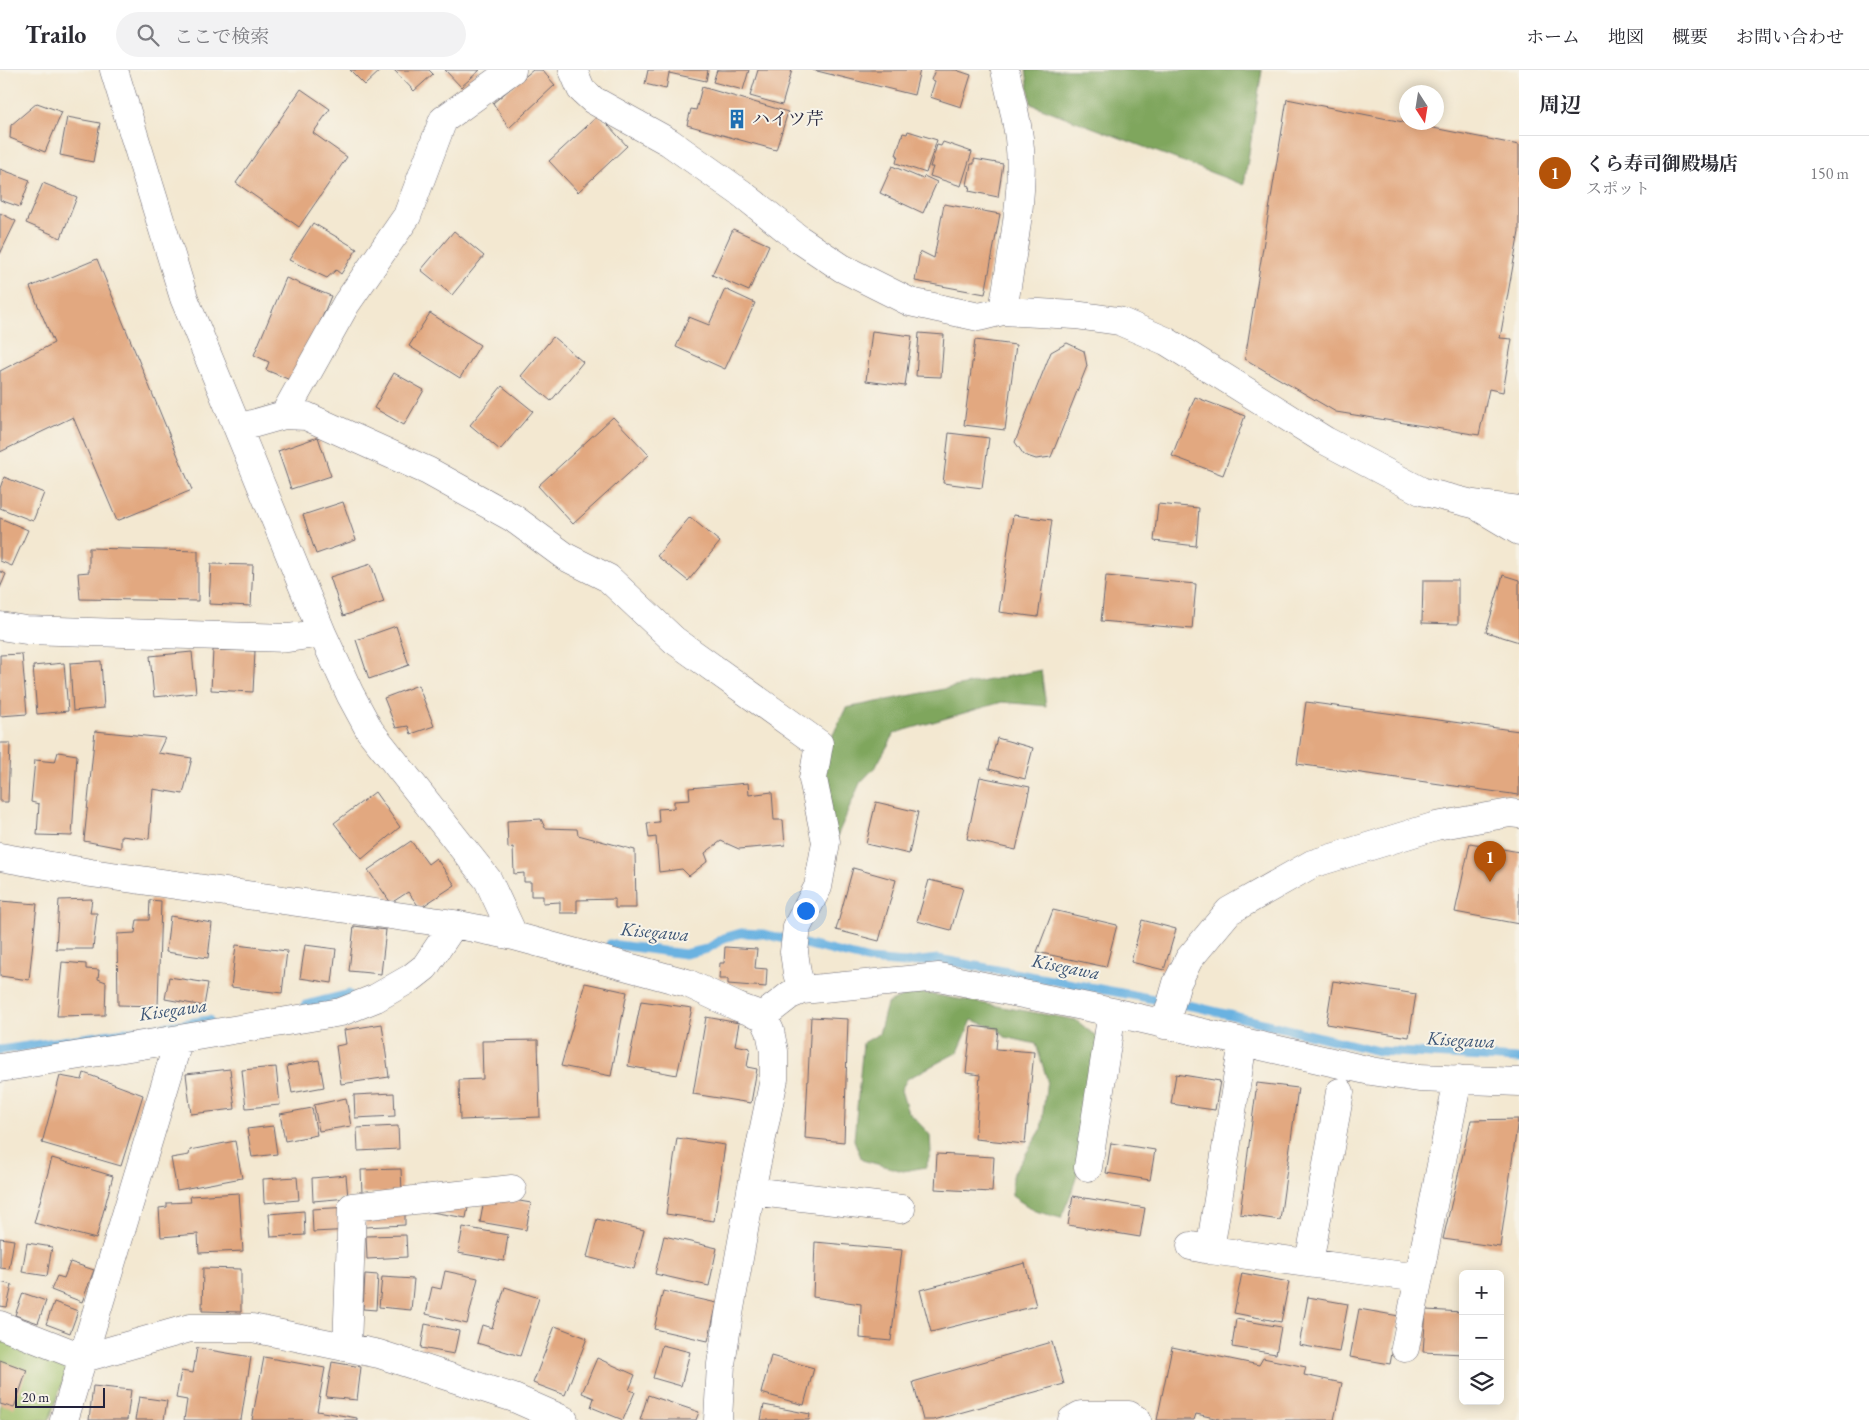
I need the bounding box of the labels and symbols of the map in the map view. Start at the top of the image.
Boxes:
north arrow [1399,85,1444,130]
place label: ハイツ芹 [752,107,824,130]
building icon: ハイツ芹 [726,108,748,130]
pin: 1 [1474,841,1506,882]
your location [793,898,819,924]
water label: Kisegawa [619,916,690,947]
water label: Kisegawa [1029,947,1102,985]
water label: Kisegawa [136,992,209,1027]
water label: Kisegawa [1425,1025,1496,1054]
scale bar [15,1385,105,1408]

